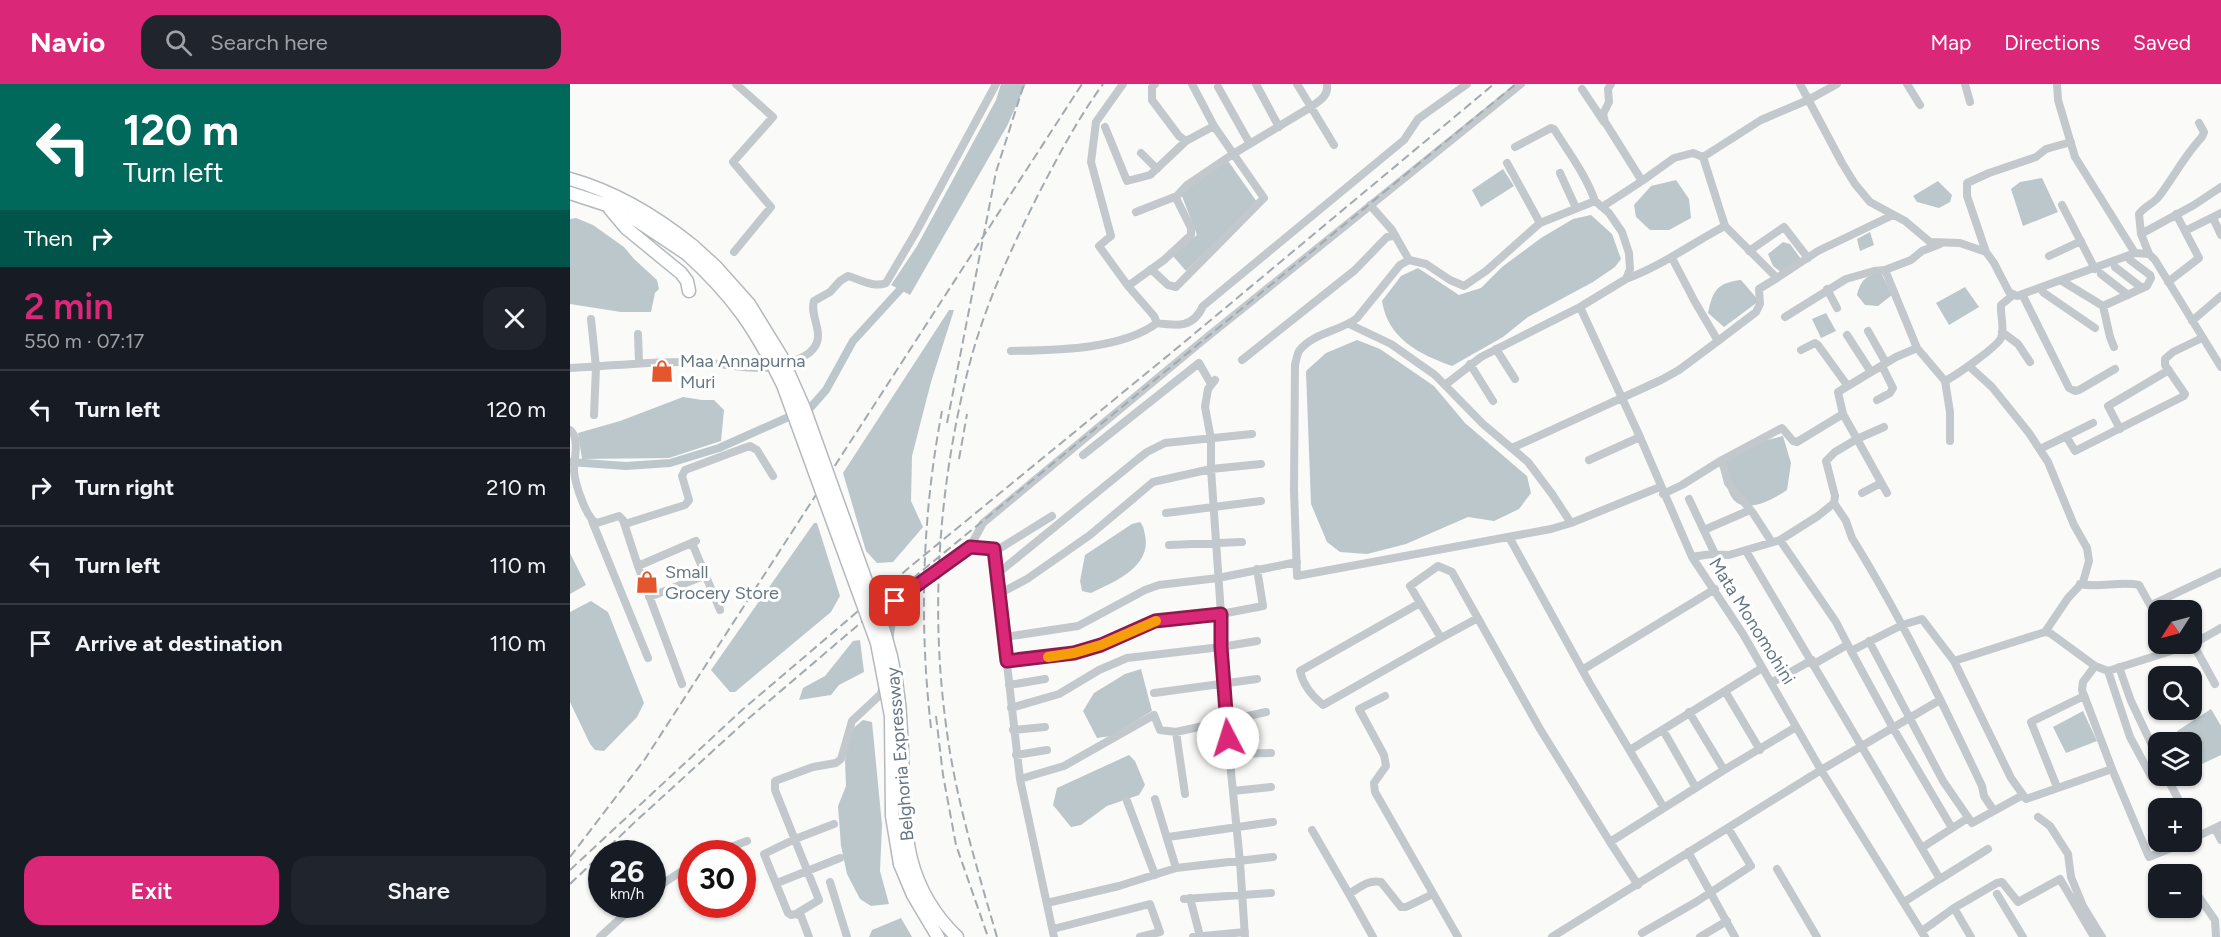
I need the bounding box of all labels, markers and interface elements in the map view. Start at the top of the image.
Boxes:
search box [141,15,561,69]
text: Navio [30,25,105,59]
icon: search [162,26,195,59]
text: Search here [210,29,328,56]
text: Map [1930,30,1971,55]
text: Directions [2004,30,2100,55]
text: Saved [2133,30,2191,55]
text: 120 m [123,105,239,156]
icon: left [24,108,102,186]
text: Turn left [123,156,223,189]
icon: right [85,222,118,255]
text: Then [24,225,73,252]
text: 2 min [24,285,114,328]
button: close [483,287,546,350]
text: 550 m · 07:17 [24,329,144,353]
place label: Maa Annapurna Muri [680,350,805,393]
shop icon: Maa Annapurna Muri [649,358,675,384]
icon: left [24,393,57,426]
text: Turn left [75,396,161,423]
text: 120 m [486,396,546,423]
icon: right [24,471,57,504]
text: Turn right [75,474,174,501]
text: 210 m [486,474,546,501]
icon: left [24,549,57,582]
text: Turn left [75,552,161,579]
text: 110 m [490,552,546,579]
street label: Mata Monomohini [1704,554,1800,688]
place label: Small Grocery Store [665,561,779,604]
shop icon: Small Grocery Store [634,569,660,595]
pin [869,575,920,626]
icon: arrive [878,584,911,617]
north arrow [2148,600,2202,654]
map controls [2148,600,2202,918]
icon: arrive [24,627,57,660]
text: Arrive at destination [75,630,283,657]
text: 110 m [490,630,546,657]
street label: Belghoria Expressway [881,666,919,842]
button: search [2148,666,2202,720]
position arrow [1196,706,1260,770]
button: layers [2148,732,2202,786]
button: + [2148,798,2202,852]
speed limit sign: 30 [678,840,756,918]
text: 26 [610,853,644,890]
button: Exit [24,856,279,925]
button: Share [291,856,546,925]
button: − [2148,864,2202,918]
text: km/h [610,885,644,903]

